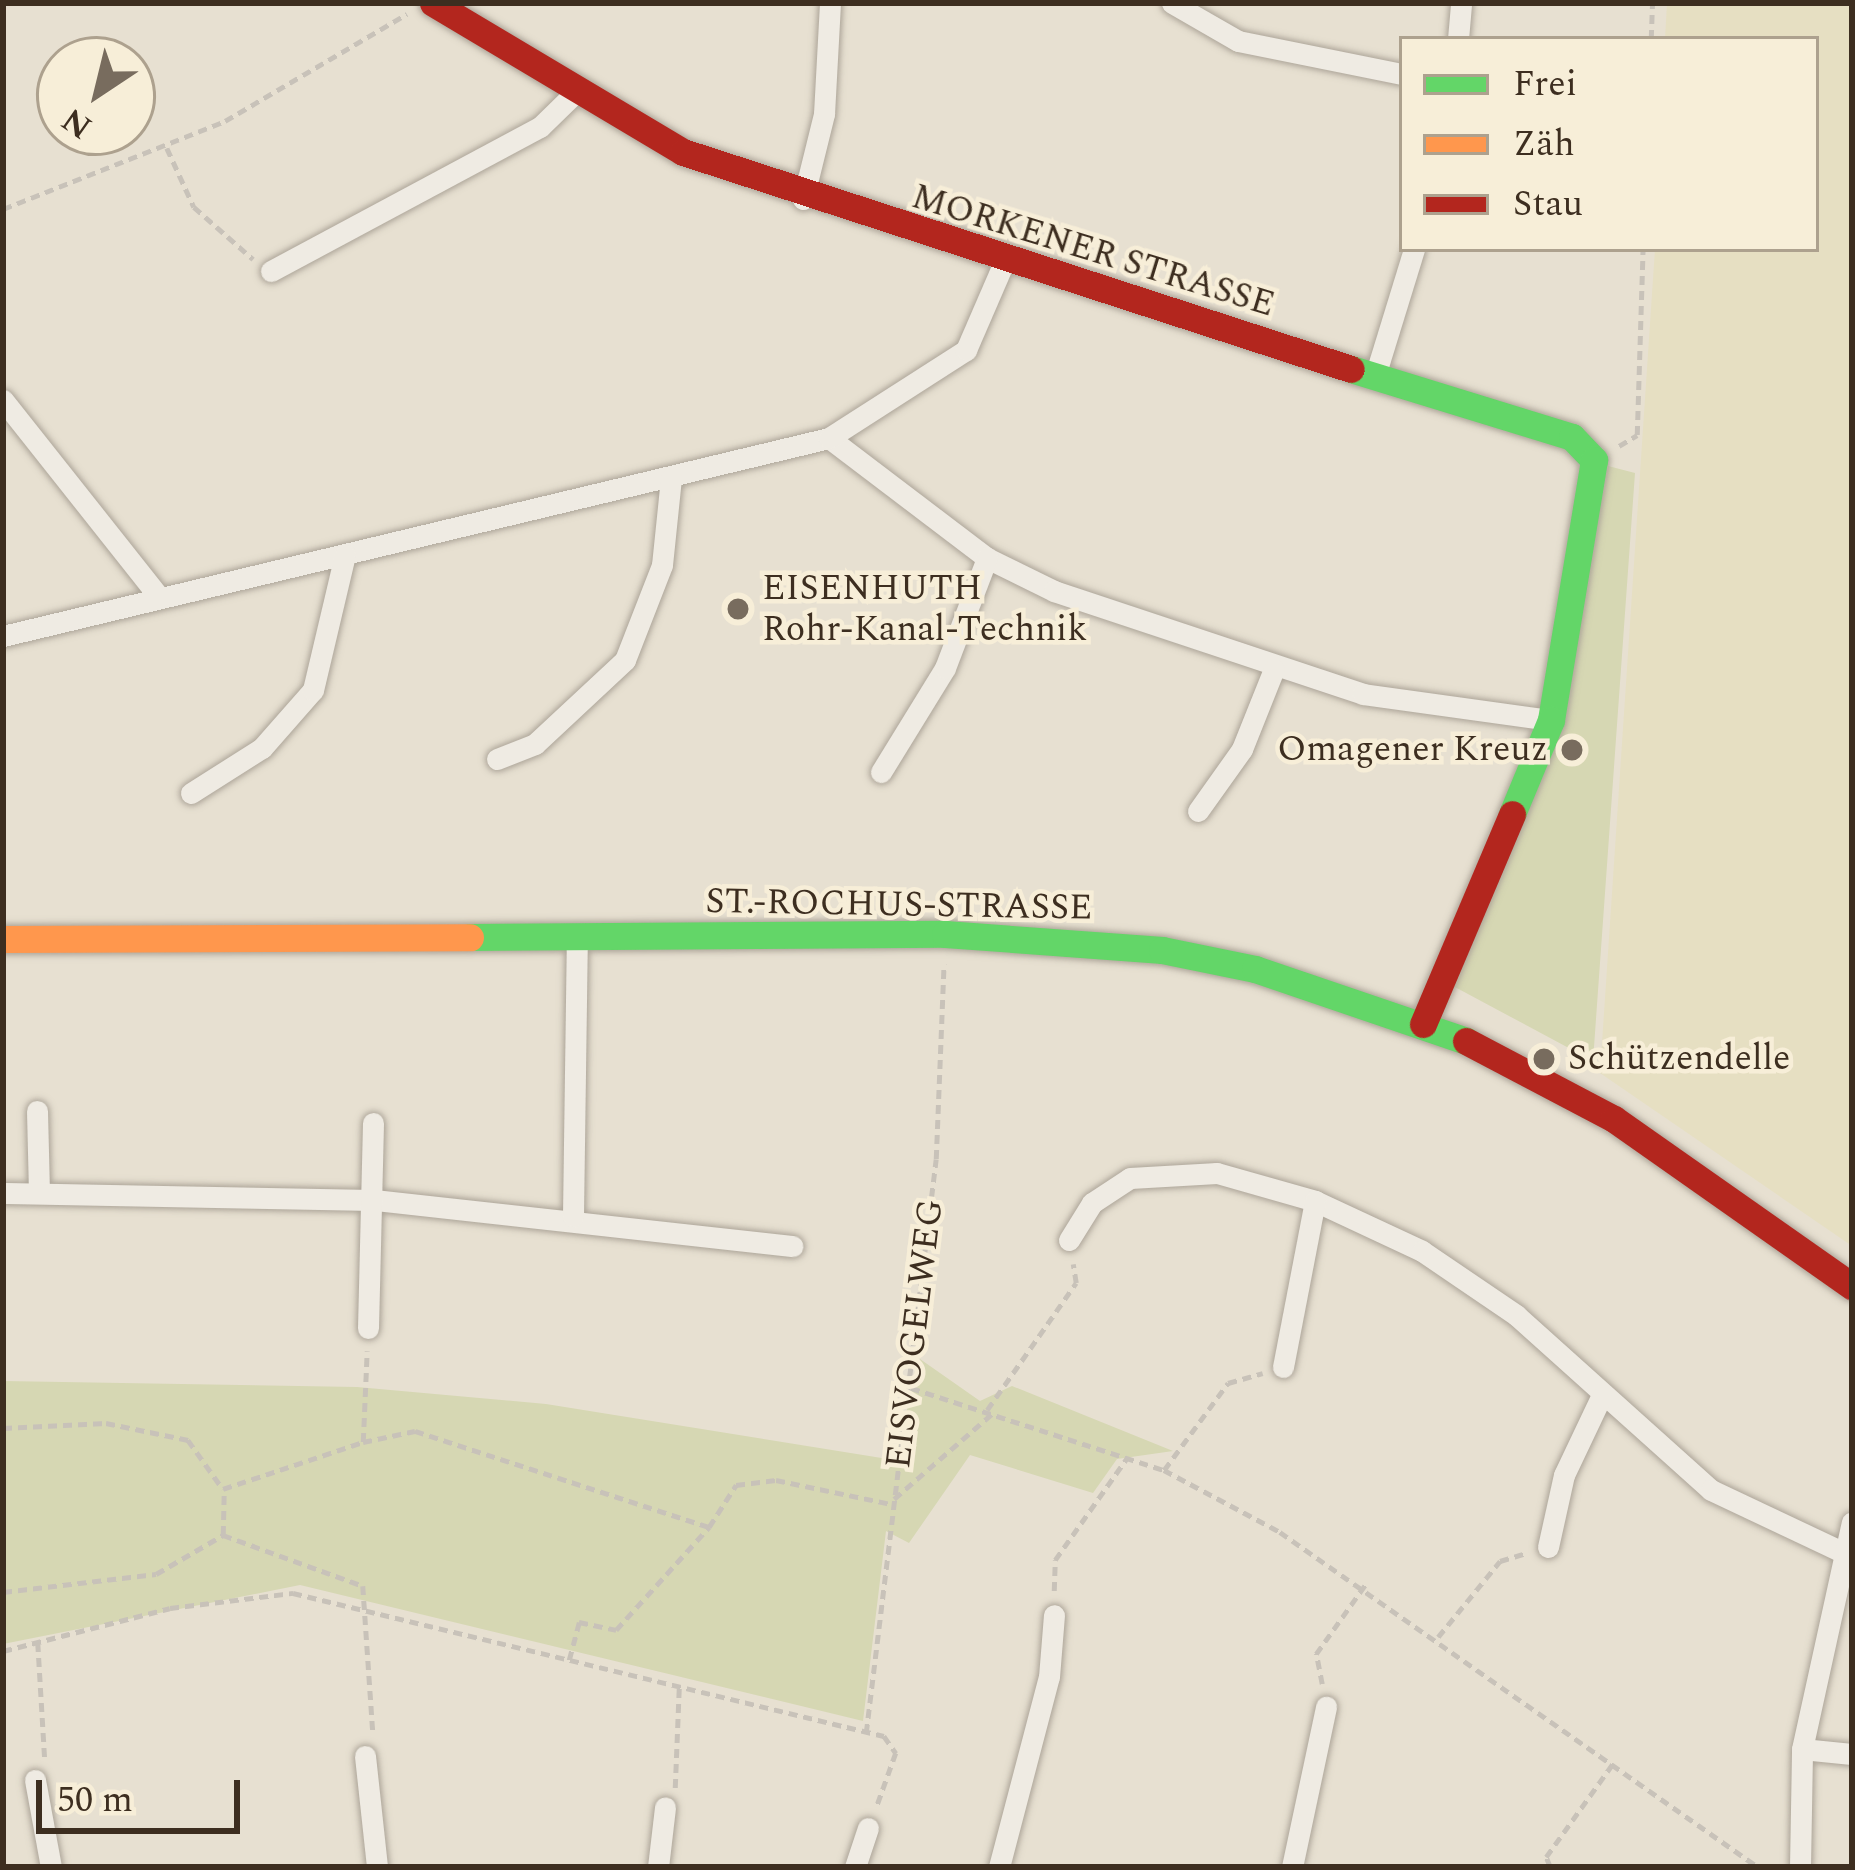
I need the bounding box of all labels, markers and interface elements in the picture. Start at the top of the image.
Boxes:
north arrow [36,36,156,156]
legend [1399,36,1819,252]
text: Frei [1513,57,1577,112]
text: N [52,95,102,151]
text: Zäh [1513,117,1575,172]
street label: MORKENER STRASSE [906,175,1280,327]
text: Stau [1513,177,1583,232]
place label: EISENHUTH Rohr-Kanal-Technik [762,566,1087,651]
marker: EISENHUTH Rohr-Kanal-Technik [725,596,751,622]
place label: Omagener Kreuz [1277,728,1548,772]
marker: Omagener Kreuz [1559,737,1585,763]
street label: ST.-ROCHUS-STRASSE [705,880,1093,930]
place label: Schützendelle [1568,1037,1790,1081]
marker: Schützendelle [1531,1046,1557,1072]
street label: EISVOGELWEG [877,1197,953,1471]
scale bar [42,1756,246,1830]
text: 50 m [57,1773,133,1828]

